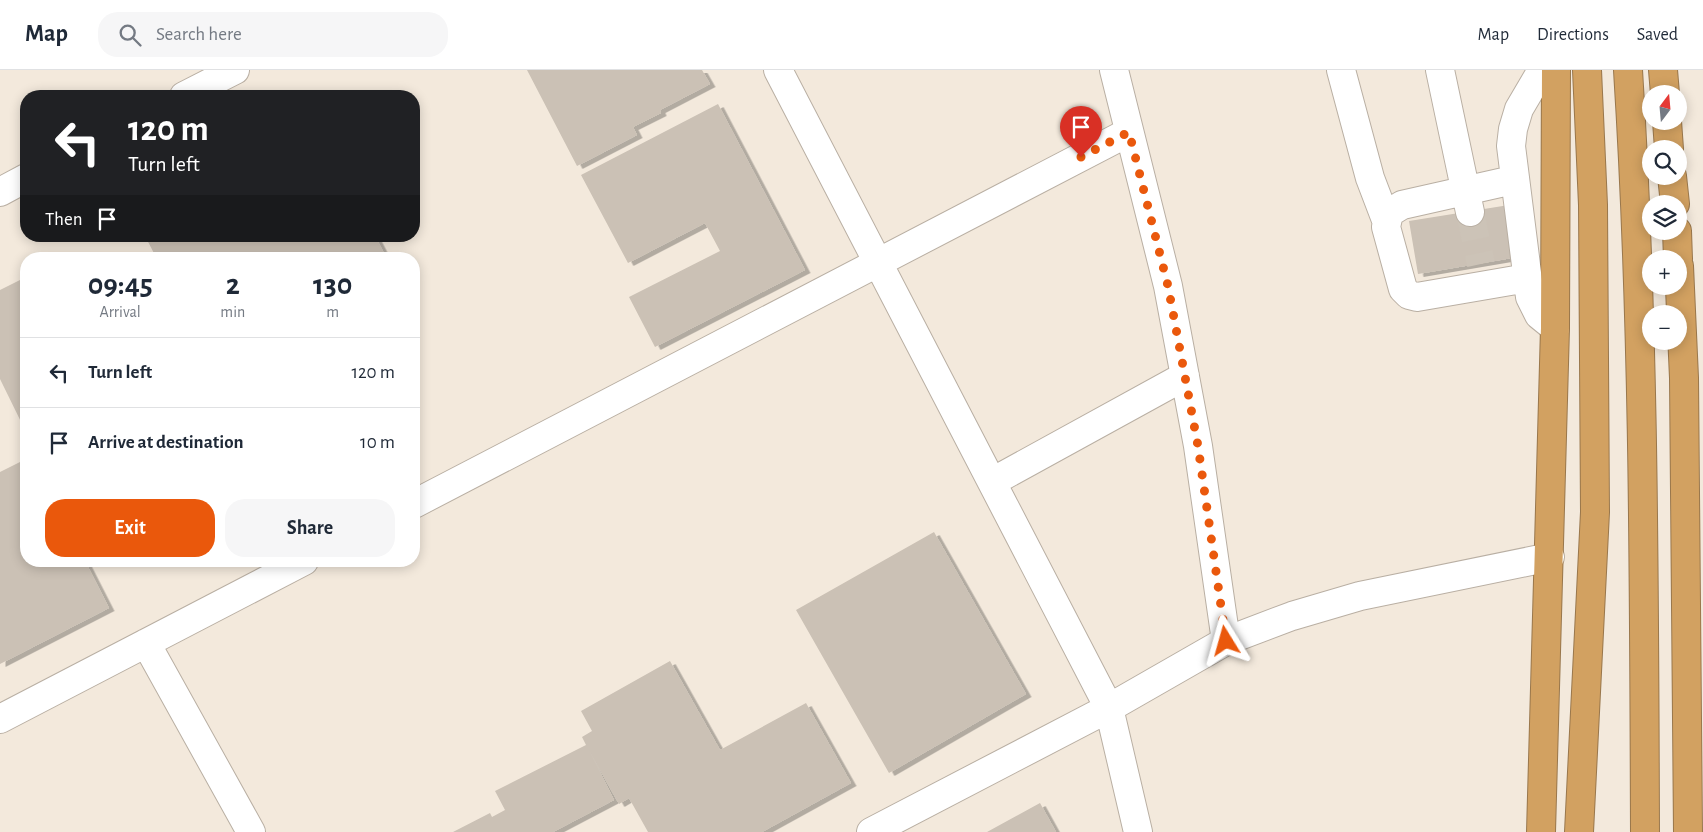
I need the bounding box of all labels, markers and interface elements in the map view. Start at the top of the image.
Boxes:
search box [98,12,448,57]
icon: search [116,21,144,49]
text: Map [25,22,68,46]
text: Search here [156,25,242,44]
text: Map [1478,26,1509,44]
text: Directions [1537,26,1609,44]
text: Saved [1637,26,1678,44]
north arrow [1642,85,1688,130]
map controls [1642,85,1687,350]
pin [1060,106,1102,157]
icon: left [45,110,110,175]
text: 120 m [128,112,209,147]
icon: arrive [1067,113,1095,141]
button: search [1642,140,1687,185]
text: Turn left [128,153,200,175]
button: layers [1642,195,1687,240]
icon: arrive [93,205,121,233]
text: Then [45,210,83,229]
button: + [1642,250,1687,295]
text: 09:45 [88,270,153,300]
text: 2 [226,270,240,300]
text: 130 [313,270,352,300]
text: Arrival [100,304,141,320]
text: min [220,304,245,320]
text: m [326,304,339,320]
button: − [1642,305,1687,350]
icon: left [45,359,73,387]
text: Turn left [88,363,152,382]
text: 120 m [351,363,395,382]
icon: arrive [45,429,73,457]
text: Arrive at destination [88,433,244,452]
text: 10 m [360,433,395,452]
button: Exit [45,499,215,557]
button: Share [225,499,395,557]
position arrow [1199,614,1251,666]

